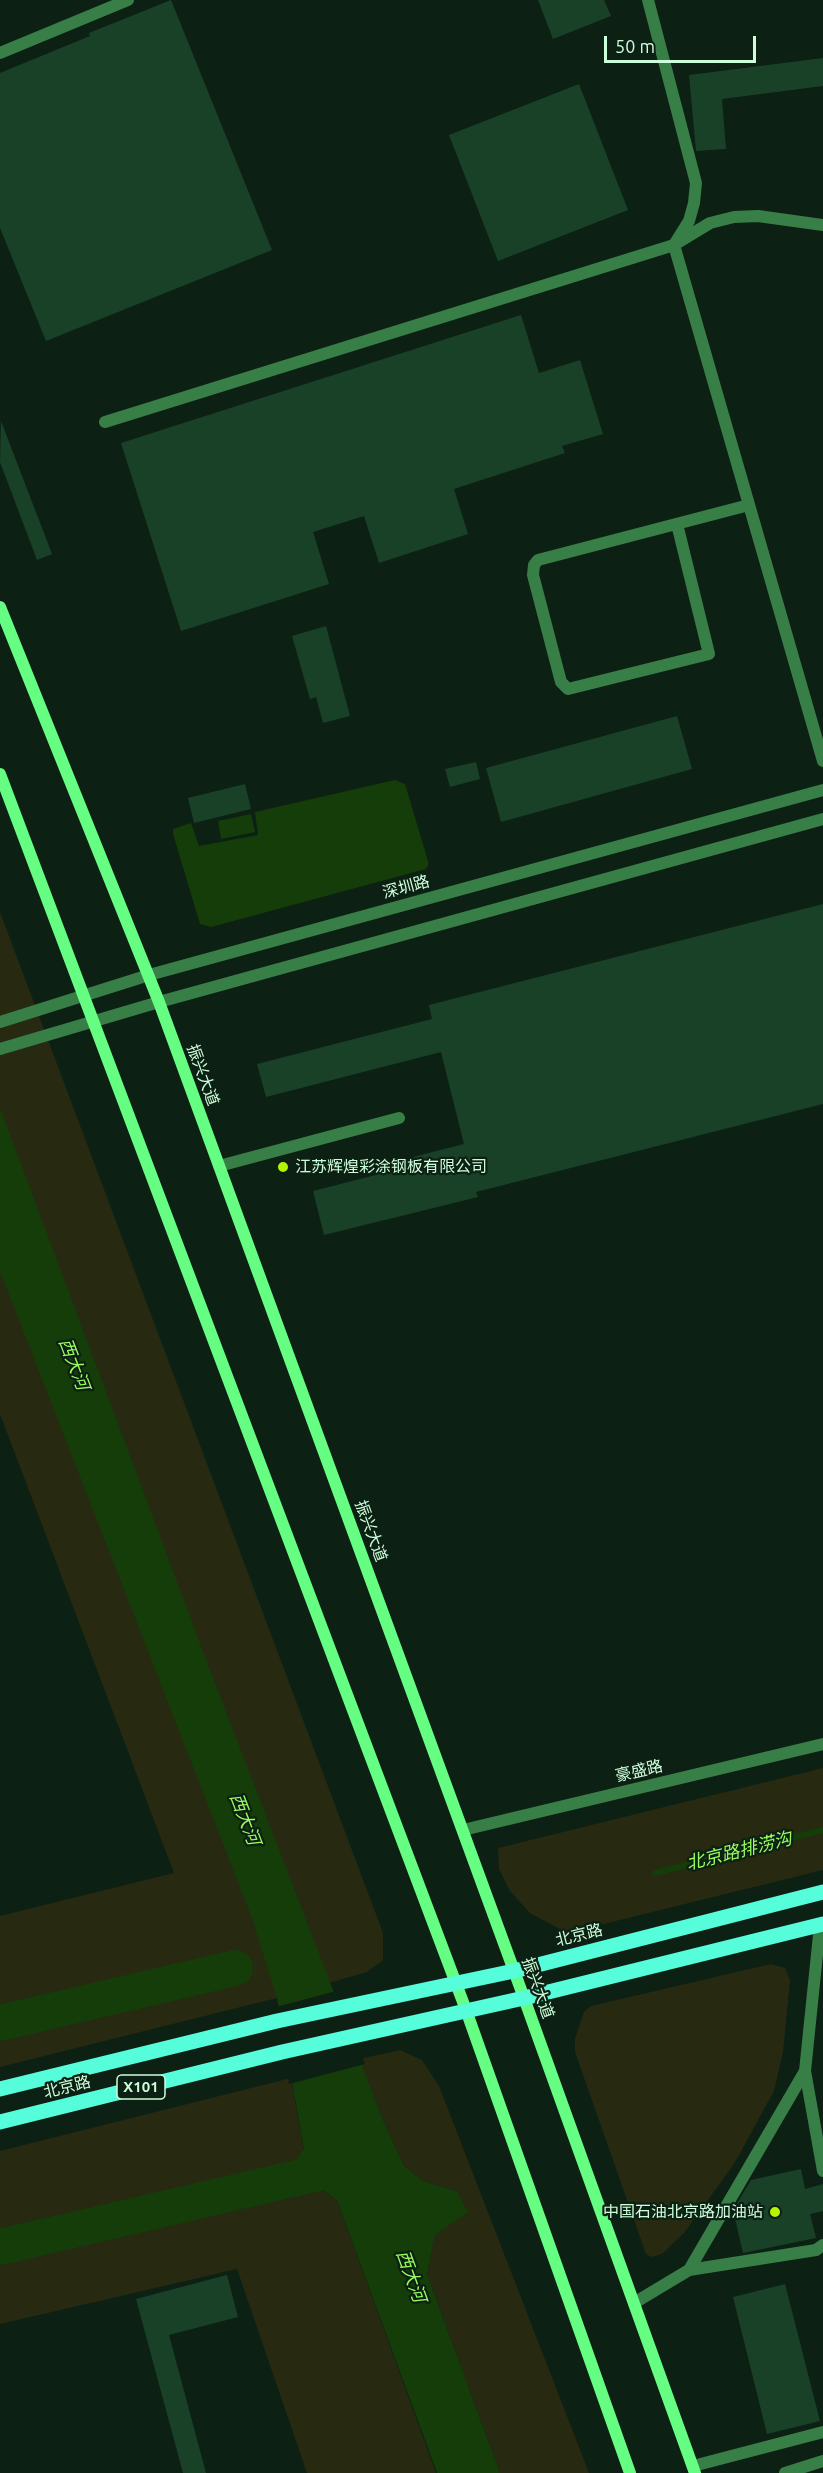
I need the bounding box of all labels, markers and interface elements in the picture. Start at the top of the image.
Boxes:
scale bar [607,24,758,62]
text: 50 m [615,36,655,56]
street label: 深圳路 [380,872,432,902]
street label: 振兴大道 [183,1042,223,1108]
place label: 江苏辉煌彩涂钢板有限公司 [295,1157,487,1177]
marker: 江苏辉煌彩涂钢板有限公司 [276,1160,290,1174]
water label: 西大河 [54,1335,94,1393]
street label: 振兴大道 [351,1498,391,1564]
street label: 豪盛路 [613,1756,665,1786]
water label: 西大河 [225,1790,265,1848]
water label: 北京路排涝沟 [684,1827,794,1875]
street label: 北京路 [553,1920,605,1950]
street label: 振兴大道 [518,1955,558,2021]
street label: 北京路 [41,2072,93,2102]
road number: X101 [117,2075,165,2099]
place label: 中国石油北京路加油站 [603,2202,763,2222]
marker: 中国石油北京路加油站 [768,2205,782,2219]
water label: 西大河 [392,2247,430,2305]

